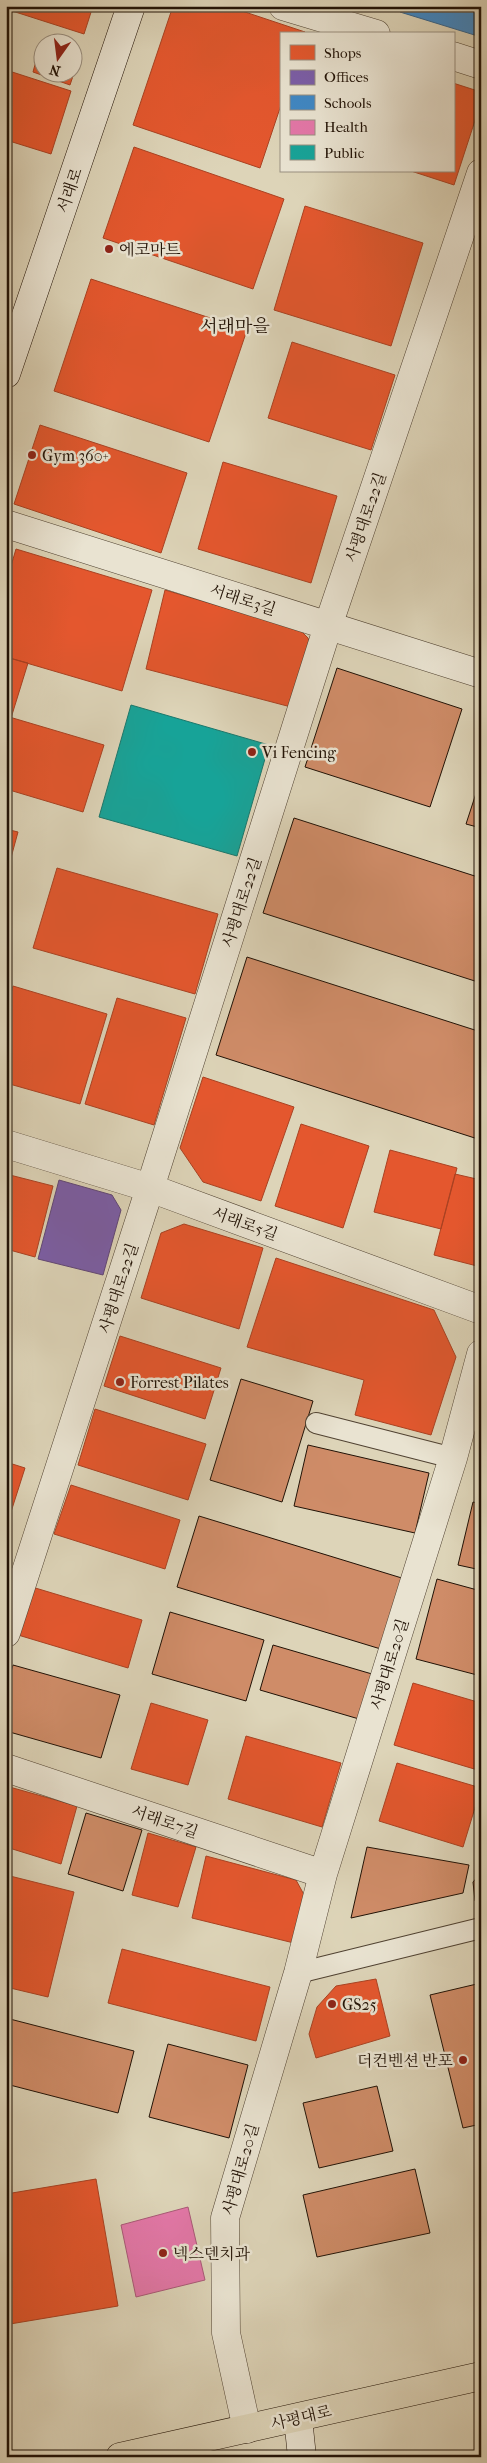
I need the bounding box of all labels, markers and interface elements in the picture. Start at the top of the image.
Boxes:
north arrow [32,32,82,82]
legend [280,32,454,172]
text: Shops [324,44,362,62]
text: N [47,61,62,80]
text: Offices [324,68,369,86]
text: Schools [324,94,372,112]
text: Health [324,118,368,136]
text: Public [324,144,365,162]
street label: 서래로 [53,165,86,215]
place label: 에코마트 [119,240,181,259]
marker: 에코마트 [103,243,115,255]
district label: 서래마을 [200,316,270,337]
place label: Gym 360+ [42,446,109,465]
marker: Gym 360+ [26,449,38,461]
street label: 사평대로22길 [341,470,390,565]
street label: 서래로3길 [207,580,278,619]
place label: Vi Fencing [261,743,336,762]
marker: Vi Fencing [246,746,258,758]
street label: 사평대로22길 [218,855,265,950]
street label: 서래로5길 [209,1203,280,1244]
street label: 사평대로22길 [95,1241,142,1336]
place label: Forrest Pilates [130,1373,229,1392]
marker: Forrest Pilates [114,1376,126,1388]
street label: 사평대로20길 [367,1616,412,1712]
street label: 서래로7길 [129,1801,201,1842]
place label: GS25 [342,1995,377,2014]
marker: GS25 [326,1998,338,2010]
place label: 더컨벤션 반포 [357,2051,454,2070]
marker: 더컨벤션 반포 [457,2054,469,2066]
street label: 사평대로20길 [218,2121,263,2217]
place label: 넥스덴치과 [173,2244,251,2263]
marker: 넥스덴치과 [157,2247,169,2259]
street label: 사평대로 [269,2401,334,2434]

